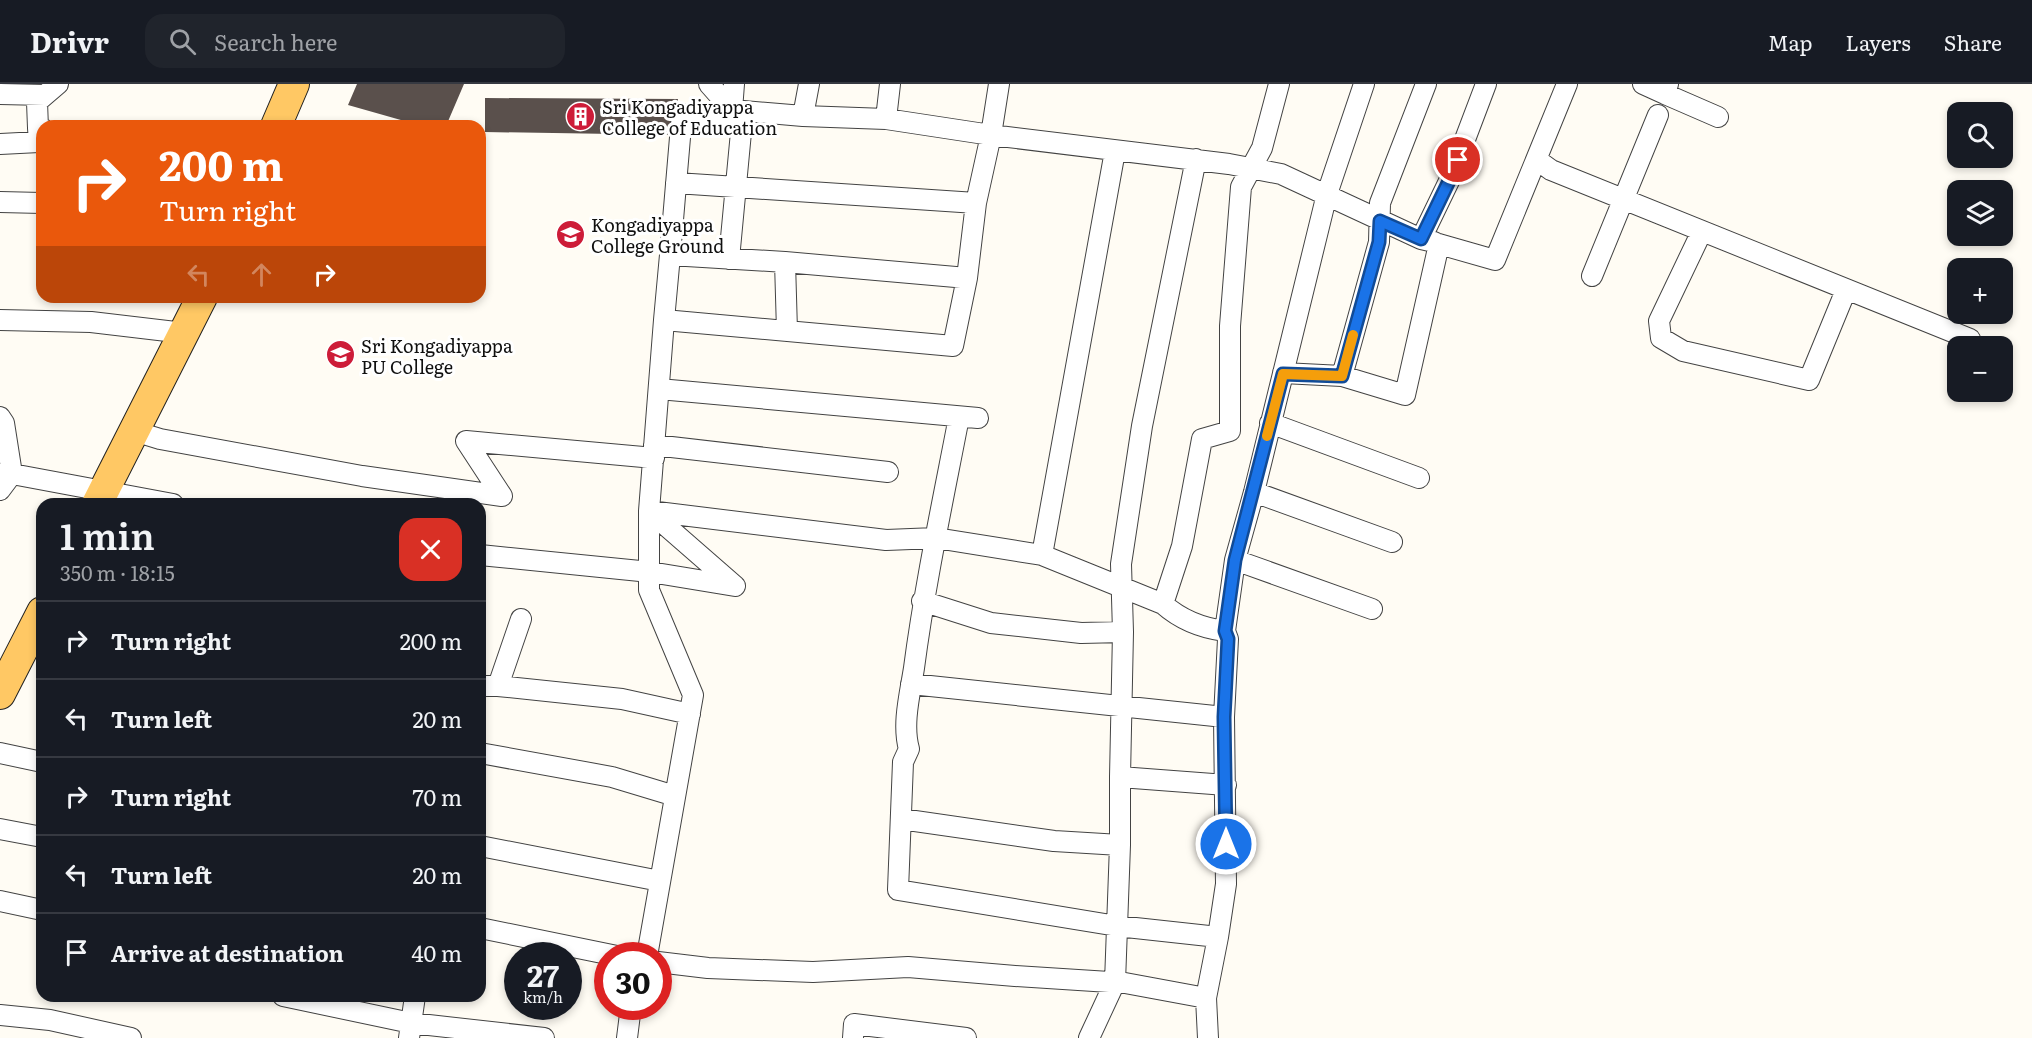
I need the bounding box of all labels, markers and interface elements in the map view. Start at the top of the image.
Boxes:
search box [145,14,565,68]
text: Drivr [30,20,109,62]
icon: search [166,25,199,58]
text: Search here [214,25,337,58]
text: Map [1768,26,1813,57]
text: Layers [1846,26,1911,57]
text: Share [1944,26,2002,57]
place label: Sri Kongadiyappa College of Education [602,93,777,141]
building icon: Sri Kongadiyappa College of Education [565,100,597,132]
map controls [1947,102,2013,402]
button: search [1947,102,2013,168]
text: 200 m [159,132,284,194]
pin [1432,134,1483,185]
icon: arrive [1441,143,1474,176]
icon: right [60,144,138,222]
button: layers [1947,180,2013,246]
text: Turn right [159,189,296,229]
place label: Kongadiyappa College Ground [591,211,724,259]
school or university icon: Kongadiyappa College Ground [554,218,586,250]
icon: left [182,258,215,291]
icon: ahead [245,258,278,291]
icon: right [308,258,341,291]
button: + [1947,258,2013,324]
place label: Sri Kongadiyappa PU College [361,332,513,380]
button: − [1947,336,2013,402]
school or university icon: Sri Kongadiyappa PU College [324,339,356,371]
text: 1 min [60,508,155,561]
button: close [399,518,462,581]
text: 350 m · 18:15 [60,557,175,587]
icon: right [60,624,93,657]
text: Turn right [111,624,231,657]
text: 200 m [400,624,462,657]
icon: left [60,702,93,735]
text: Turn left [111,702,212,735]
text: 20 m [412,702,462,735]
icon: right [60,780,93,813]
text: Turn right [111,780,231,813]
text: 70 m [412,780,462,813]
position arrow [1194,812,1258,876]
icon: left [60,858,93,891]
text: Turn left [111,858,212,891]
text: 20 m [412,858,462,891]
icon: arrive [60,936,93,969]
text: Arrive at destination [111,936,344,969]
text: 40 m [411,936,462,969]
speed limit sign: 30 [594,942,672,1020]
text: 27 [527,952,559,996]
text: km/h [523,985,563,1008]

